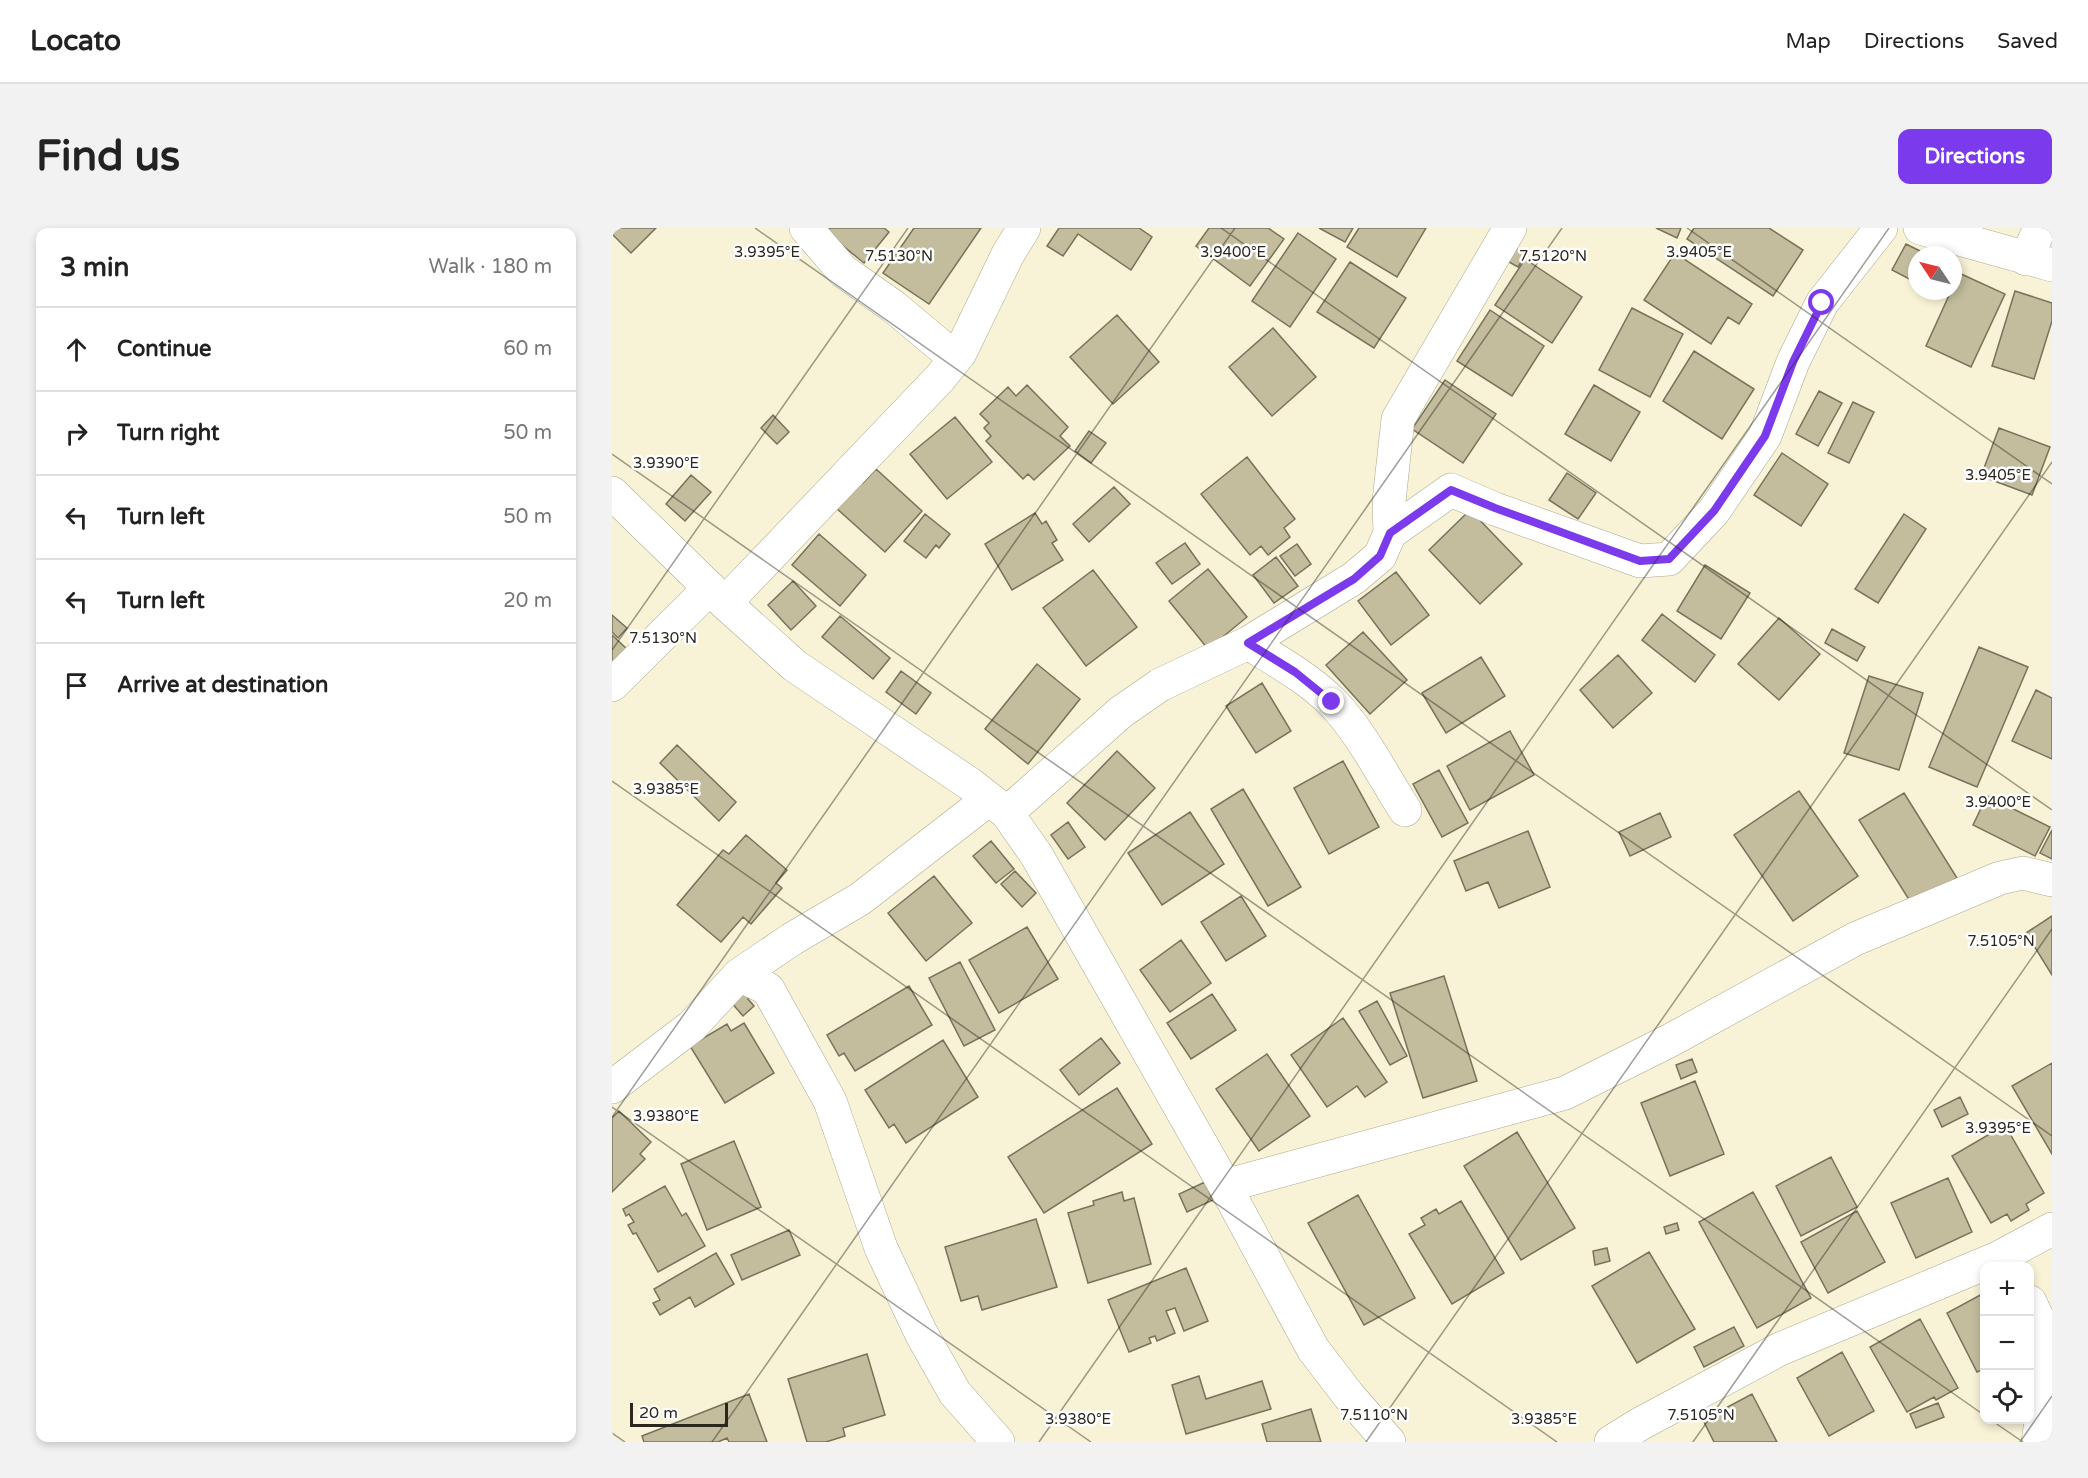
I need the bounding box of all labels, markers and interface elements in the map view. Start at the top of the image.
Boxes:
text: Locato [30,24,121,58]
text: Map [1785,29,1831,54]
text: Directions [1864,29,1964,54]
text: Saved [1997,29,2058,54]
button: Directions [1898,129,2052,184]
text: Find us [36,131,180,182]
text: 3.9395°E [734,243,800,261]
text: 3.9400°E [1200,243,1266,261]
text: 3.9405°E [1666,243,1732,261]
north arrow [1908,246,1962,300]
text: 7.5130°N [865,247,933,265]
text: 7.5120°N [1519,247,1587,265]
text: 3 min [60,252,129,283]
text: Walk · 180 m [429,255,552,279]
route start [1808,289,1834,315]
icon: ahead [60,333,93,366]
text: Continue [117,336,212,362]
text: 60 m [503,337,552,361]
icon: right [60,417,93,450]
text: Turn right [117,420,219,446]
text: 50 m [503,421,552,445]
text: 3.9390°E [633,454,699,472]
text: 3.9405°E [1965,466,2031,484]
icon: left [60,501,93,534]
text: Turn left [117,504,205,530]
text: 50 m [503,505,552,529]
icon: left [60,585,93,618]
text: Turn left [117,588,205,614]
text: 20 m [503,589,552,613]
text: 7.5130°N [629,629,697,647]
icon: arrive [60,669,93,702]
text: Arrive at destination [117,672,328,698]
route end [1318,688,1344,714]
text: 3.9385°E [633,780,699,798]
text: 3.9400°E [1965,793,2031,811]
text: 7.5105°N [1967,932,2035,950]
text: 3.9380°E [633,1107,699,1125]
text: 3.9395°E [1965,1119,2031,1137]
map controls [1980,1262,2034,1424]
button: + [1980,1262,2034,1316]
button: − [1980,1316,2034,1370]
button: locate [1980,1370,2034,1424]
scale bar [630,1400,728,1428]
text: 20 m [639,1403,678,1423]
text: 7.5110°N [1340,1406,1408,1424]
text: 7.5105°N [1667,1406,1735,1424]
text: 3.9380°E [1045,1410,1111,1428]
text: 3.9385°E [1511,1410,1577,1428]

